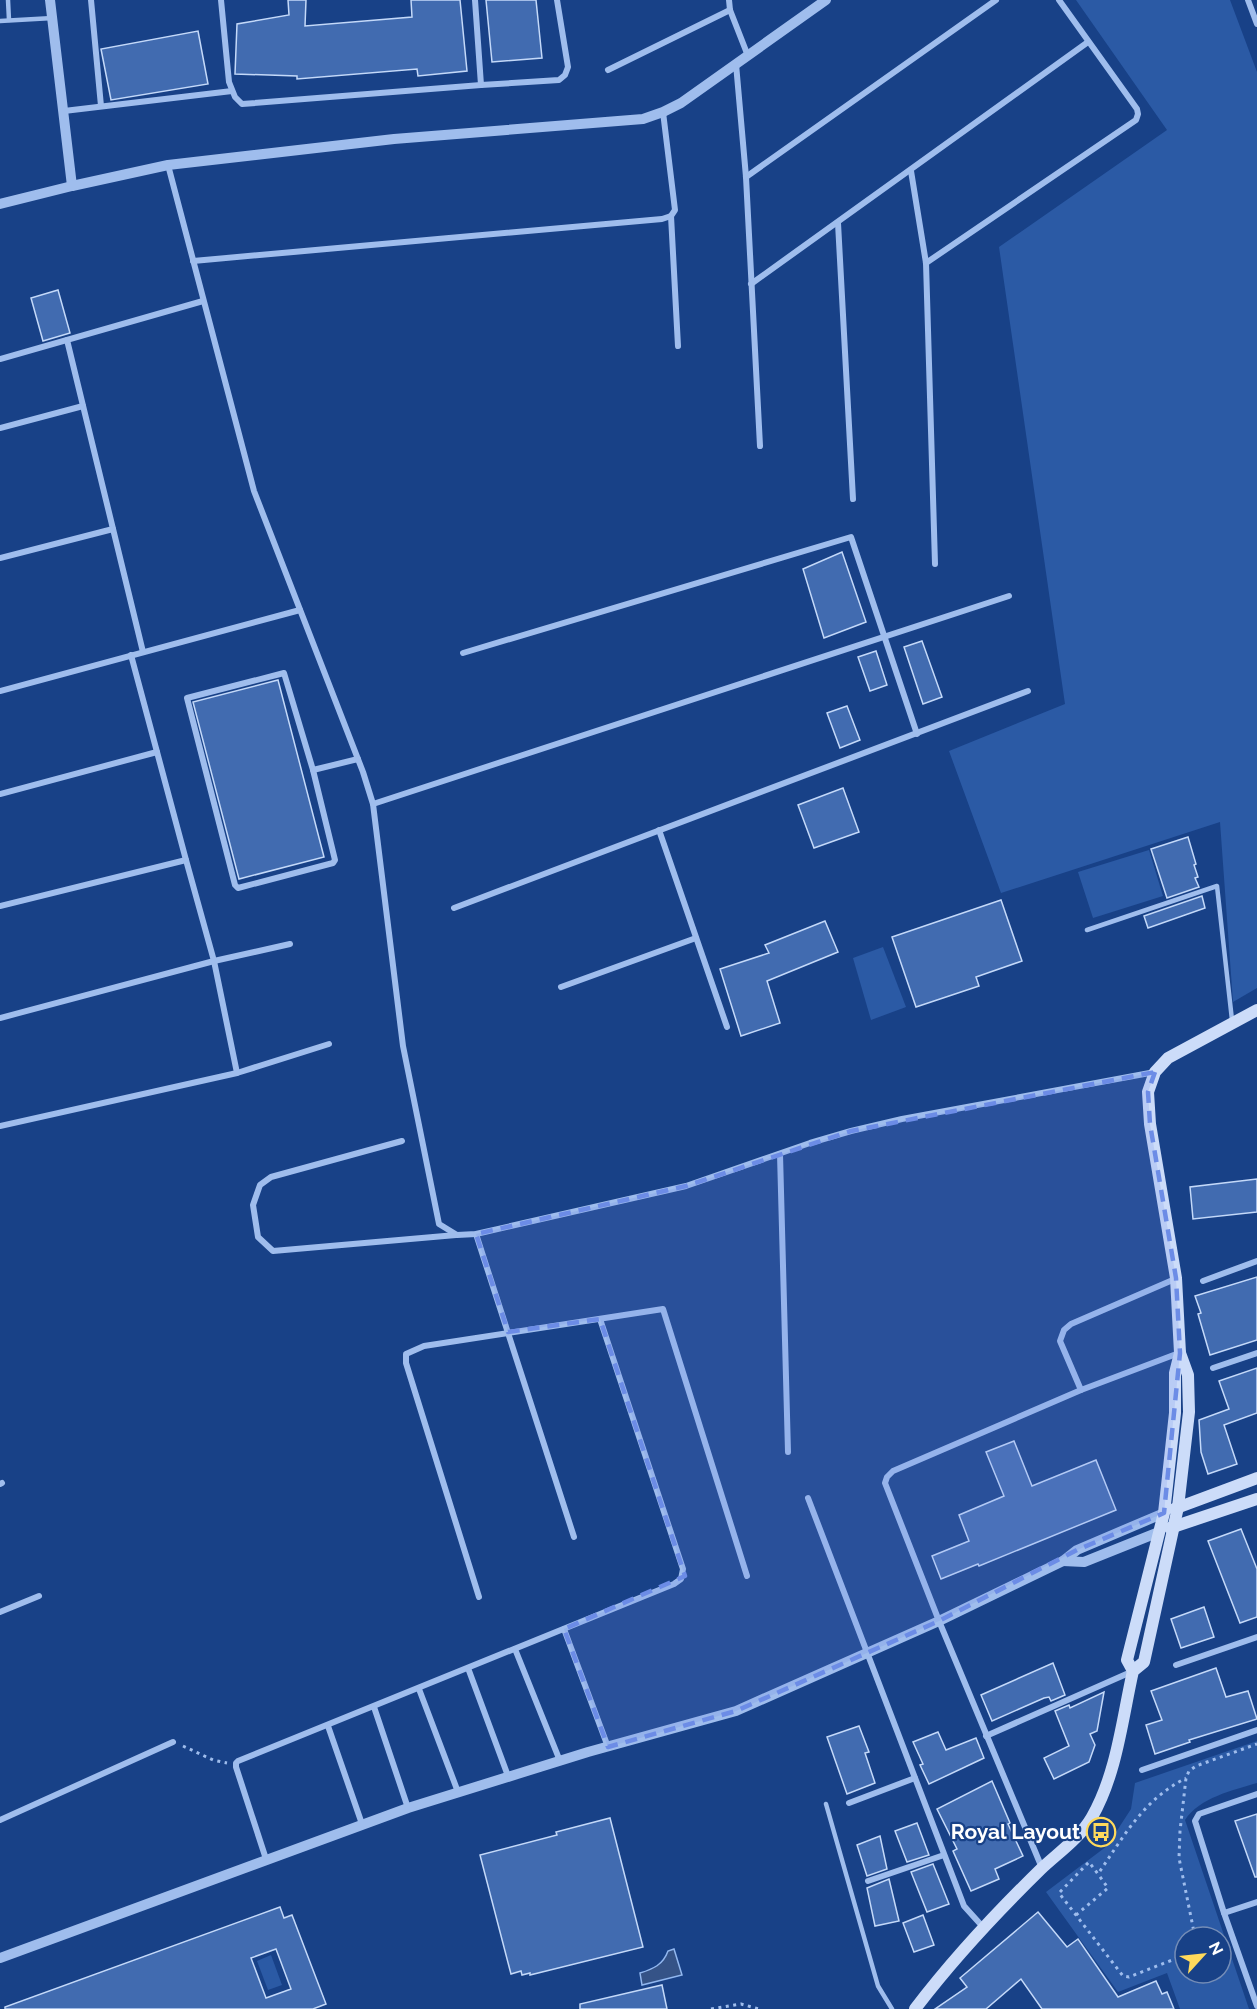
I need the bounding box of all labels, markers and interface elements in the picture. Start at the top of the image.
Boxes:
bus stop icon: Royal Layout [1085,1816,1117,1848]
place label: Royal Layout [951,1819,1080,1844]
north arrow [1173,1925,1233,1985]
text: N [1205,1939,1227,1958]

